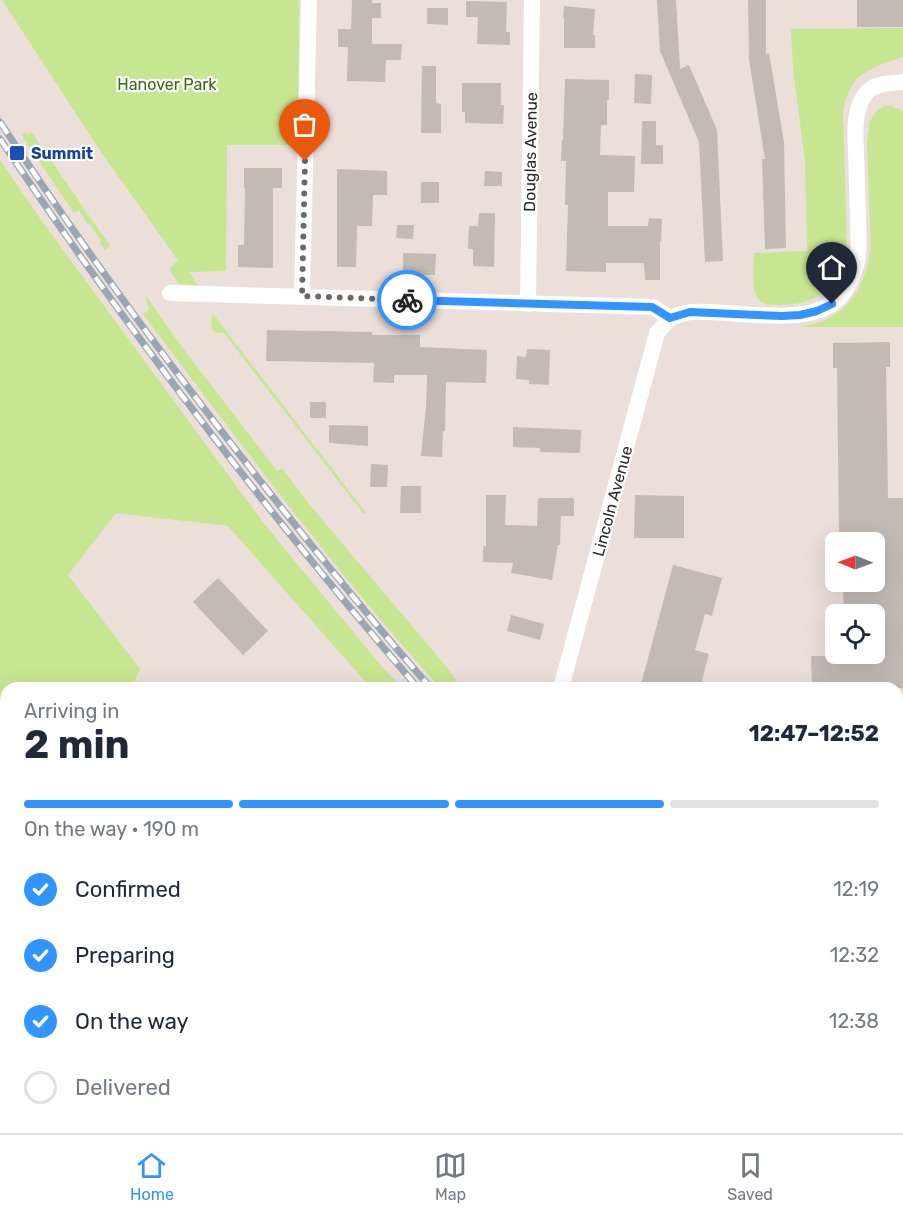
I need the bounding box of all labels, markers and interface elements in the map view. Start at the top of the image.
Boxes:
park label: Hanover Park [117,75,217,94]
street label: Douglas Avenue [520,92,541,212]
pin [279,99,330,161]
icon: bag [288,108,321,141]
marker: Summit [8,144,26,162]
place label: Summit [31,144,94,163]
pin [806,242,857,304]
icon: home [815,251,848,284]
courier [377,270,437,330]
icon: bike [391,284,424,317]
street label: Lincoln Avenue [589,444,636,559]
north arrow [825,532,885,592]
map controls [825,532,885,664]
button: locate [825,604,885,664]
text: Arriving in [24,699,119,723]
text: 12:47–12:52 [749,720,879,747]
text: 2 min [24,722,130,768]
text: On the way · 190 m [24,817,199,841]
icon: check [24,873,57,906]
text: Confirmed [75,876,181,903]
text: 12:19 [833,877,879,901]
icon: check [24,939,57,972]
text: Preparing [75,942,175,969]
text: 12:32 [830,943,879,967]
icon: check [24,1005,57,1038]
text: On the way [75,1008,189,1035]
text: 12:38 [829,1009,879,1033]
text: Delivered [75,1074,171,1101]
tab: Home [130,1149,174,1204]
tab: Map [434,1149,467,1204]
tab: Saved [727,1149,773,1204]

